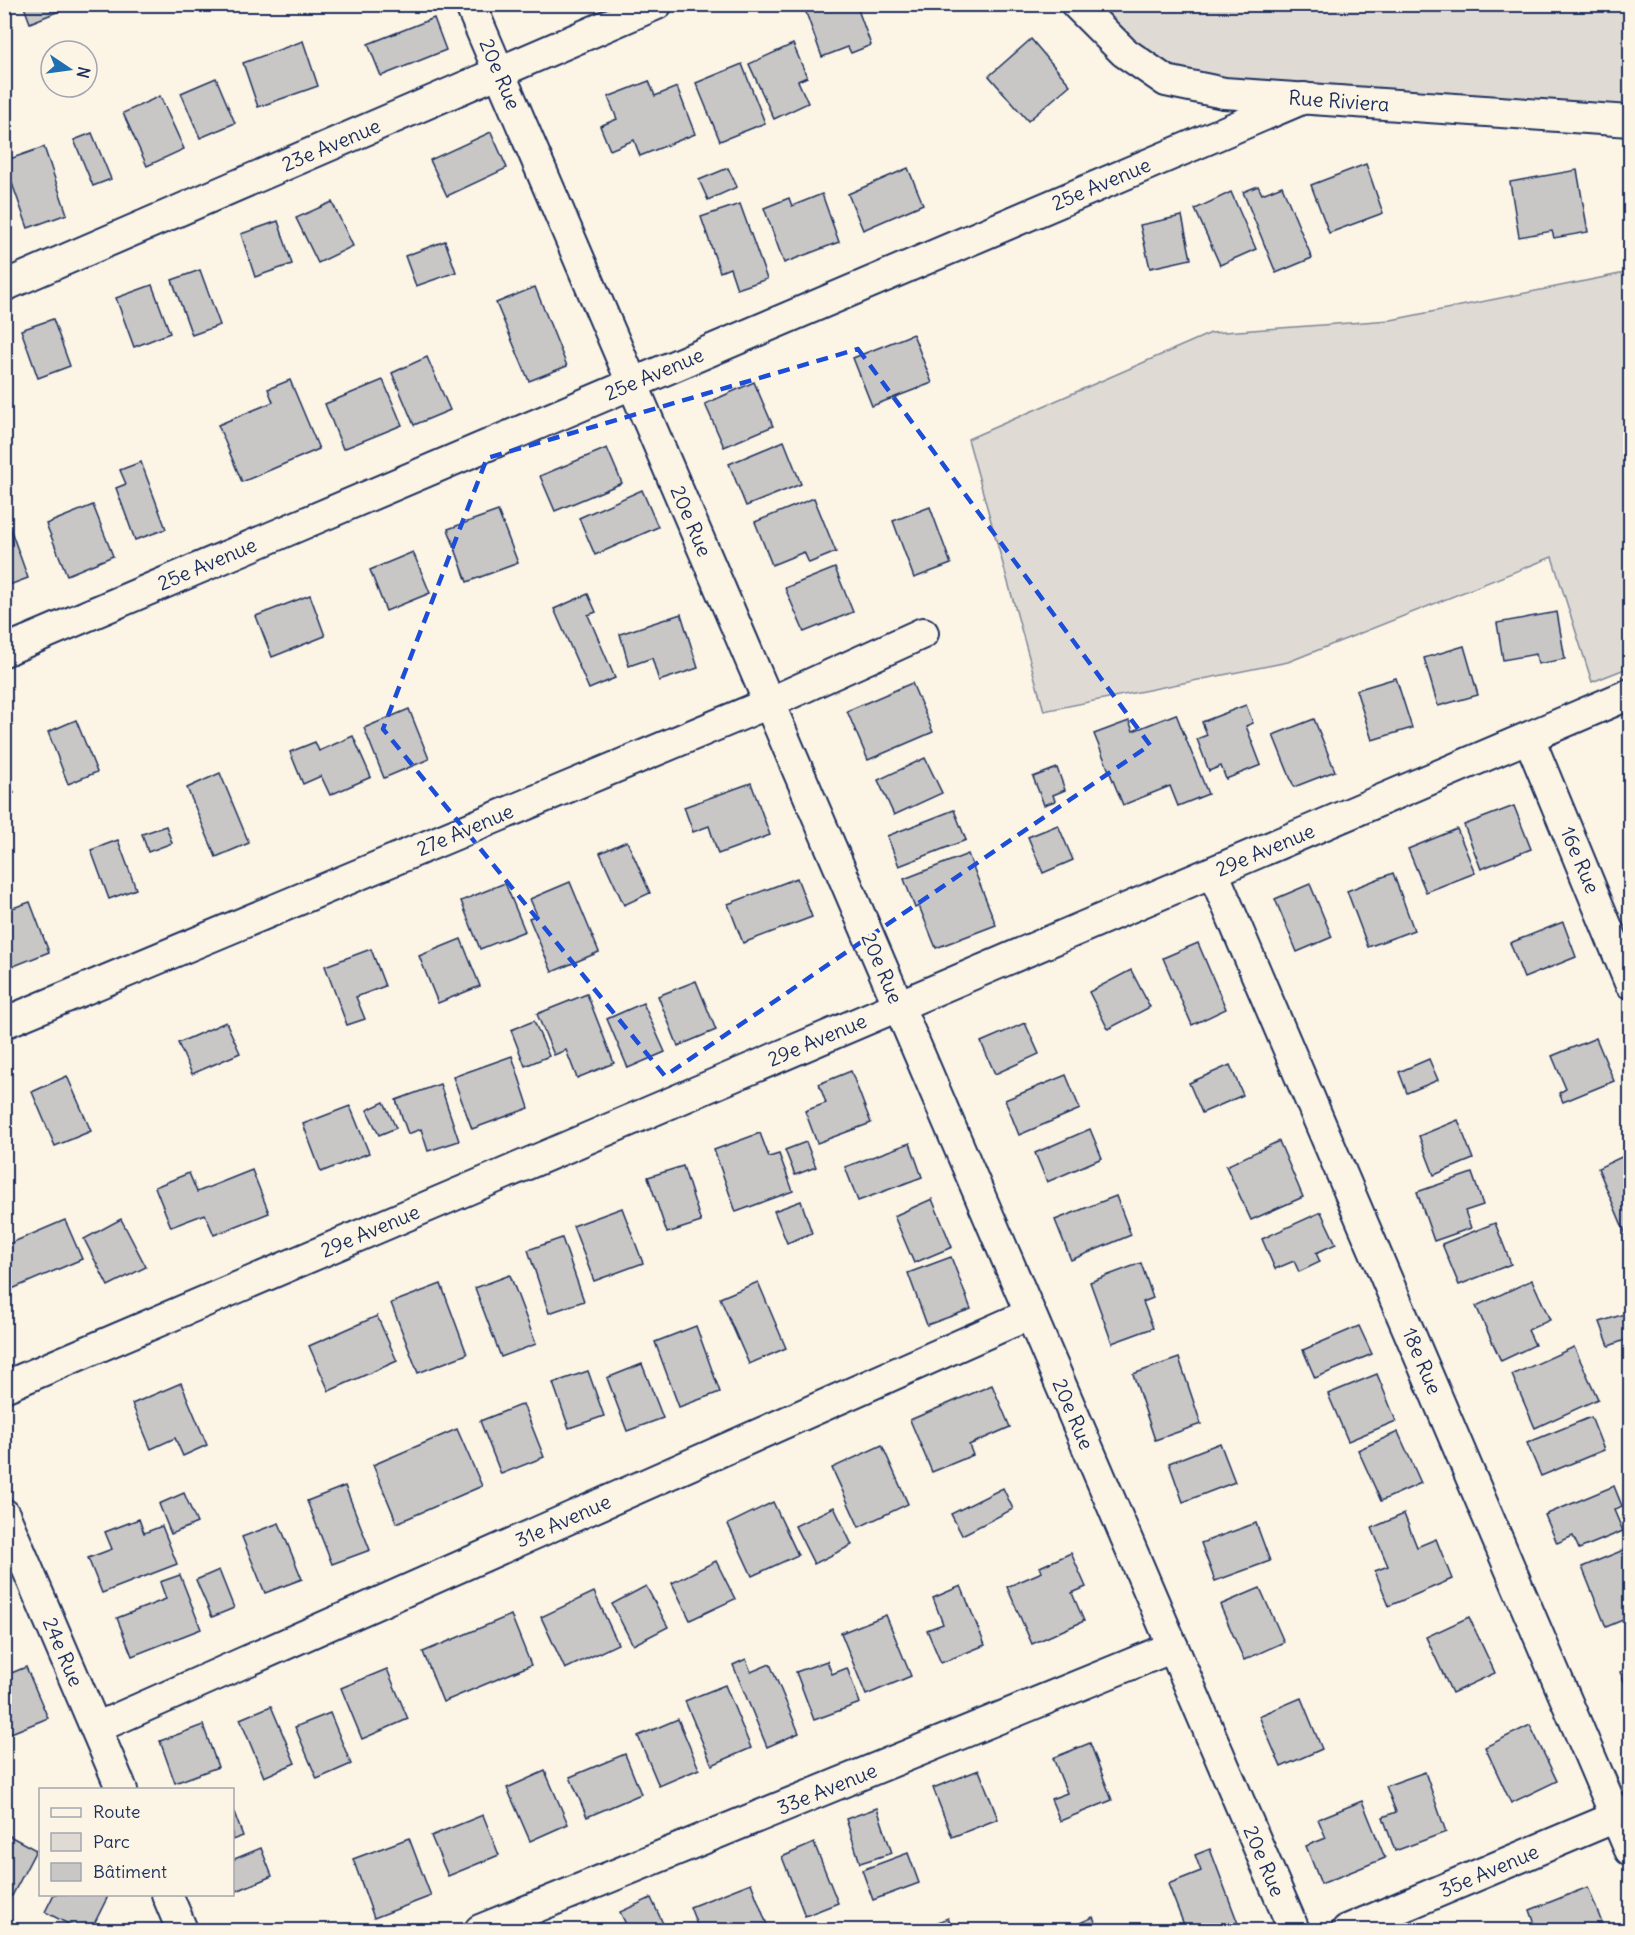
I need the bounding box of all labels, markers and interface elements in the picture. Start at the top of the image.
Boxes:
street label: 20e Rue [474,35,527,113]
north arrow [39,39,99,99]
text: N [73,65,95,80]
street label: Rue Riviera [1288,85,1390,117]
street label: 23e Avenue [278,113,384,177]
street label: 25e Avenue [1048,152,1154,216]
street label: 25e Avenue [601,342,707,406]
street label: 20e Rue [665,482,718,560]
street label: 25e Avenue [154,532,260,596]
street label: 27e Avenue [413,798,517,861]
street label: 29e Avenue [1212,818,1318,882]
street label: 16e Rue [1555,823,1606,897]
street label: 20e Rue [856,929,909,1007]
street label: 29e Avenue [764,1008,870,1072]
street label: 29e Avenue [317,1199,423,1263]
street label: 18e Rue [1397,1324,1448,1398]
street label: 20e Rue [1047,1375,1100,1453]
street label: 31e Avenue [511,1488,614,1553]
street label: 24e Rue [38,1613,89,1690]
street label: 33e Avenue [773,1757,880,1820]
legend [39,1788,234,1896]
text: Route [93,1800,141,1823]
street label: 20e Rue [1238,1822,1291,1900]
text: Parc [93,1830,130,1853]
street label: 35e Avenue [1435,1838,1542,1903]
text: Bâtiment [93,1860,167,1883]

